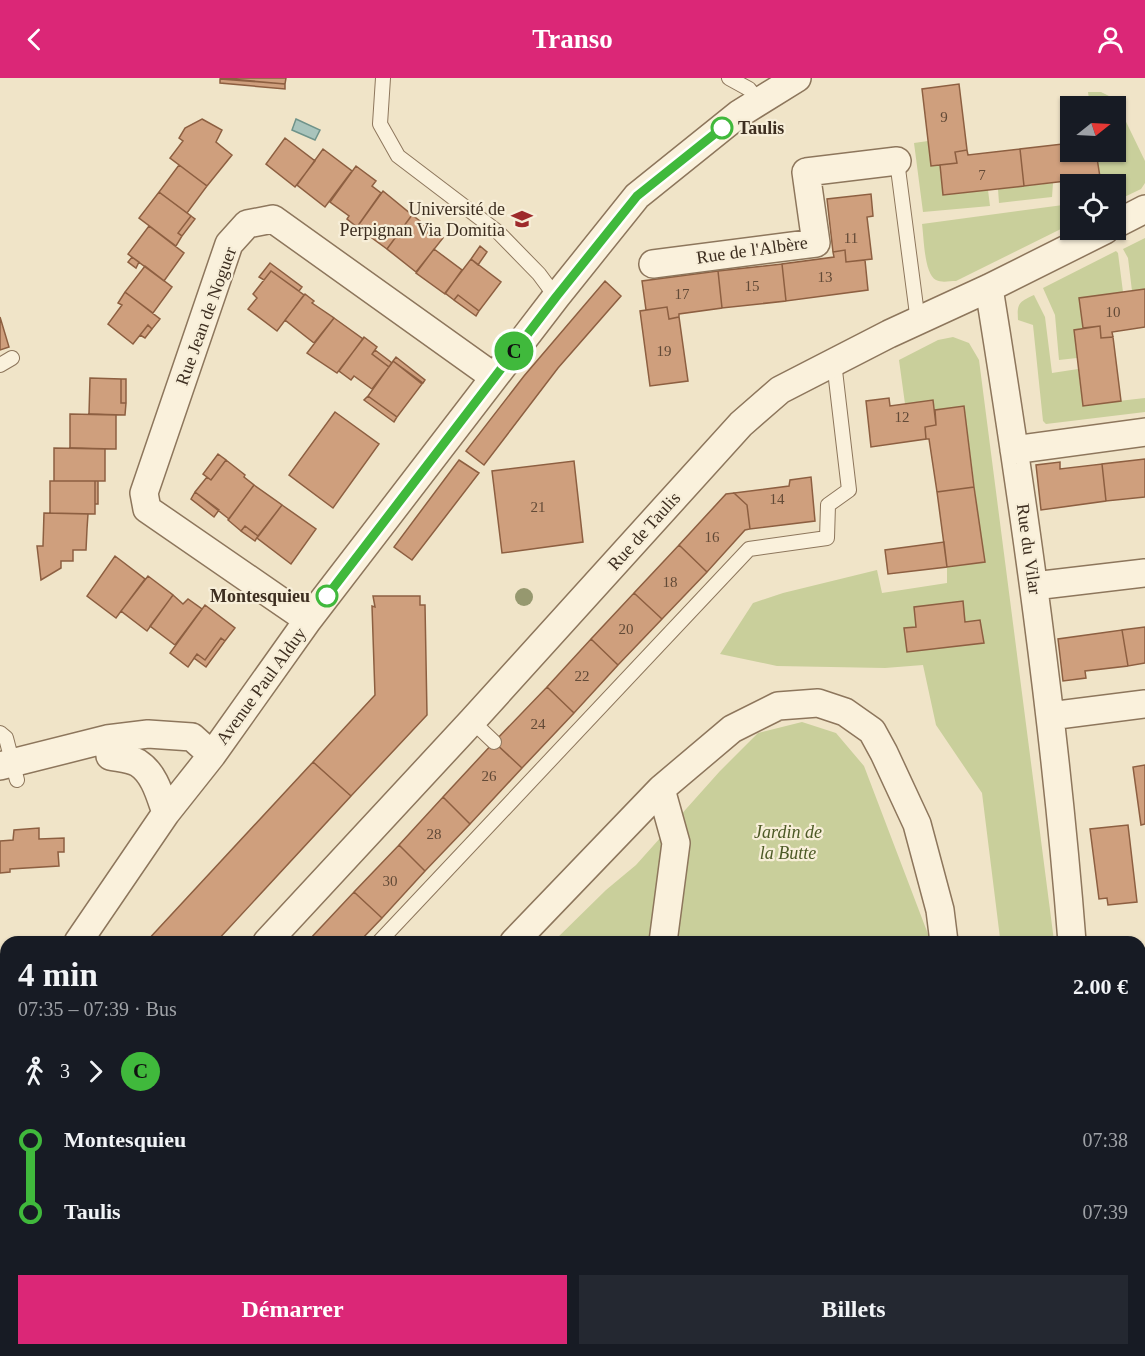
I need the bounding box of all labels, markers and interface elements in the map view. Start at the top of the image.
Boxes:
icon: back [18,23,51,56]
icon: person [1094,23,1127,56]
text: Transo [532,24,613,54]
north arrow [1060,96,1126,162]
map controls [1060,96,1126,240]
house number: 9 [940,109,948,125]
marker: Taulis [711,117,733,139]
place label: Taulis [738,118,784,138]
house number: 7 [978,167,986,183]
button: locate [1060,174,1126,240]
place label: Université de Perpignan Via Domitia [339,199,505,240]
school or university icon: Université de Perpignan Via Domitia [510,207,534,231]
house number: 11 [844,230,858,246]
street label: Rue de l'Albère [695,232,809,268]
street label: Rue Jean de Noguer [172,244,240,388]
house number: 13 [818,269,833,285]
house number: 15 [745,278,760,294]
house number: 17 [675,286,690,302]
house number: 10 [1106,304,1121,320]
line badge: C [494,332,534,370]
text: C [506,339,522,363]
house number: 19 [657,343,672,359]
house number: 12 [895,409,910,425]
street label: Rue de Taulis [604,488,684,574]
house number: 14 [770,491,785,507]
house number: 21 [531,499,546,515]
street label: Rue du Vilar [1013,502,1045,596]
house number: 16 [705,529,720,545]
house number: 18 [663,574,678,590]
marker: Montesquieu [316,585,338,607]
place label: Montesquieu [210,586,310,606]
house number: 20 [619,621,634,637]
street label: Avenue Paul Alduy [212,624,310,748]
house number: 22 [575,668,590,684]
house number: 24 [531,716,546,732]
house number: 26 [482,768,497,784]
park label: Jardin de la Butte [754,822,822,863]
house number: 28 [427,826,442,842]
house number: 30 [383,873,398,889]
text: 4 min [18,957,98,993]
text: 2.00 € [1073,974,1128,999]
text: 07:35 – 07:39 · Bus [18,998,177,1020]
icon: walk [18,1055,51,1088]
icon: forward [79,1055,112,1088]
text: C [133,1059,148,1083]
text: 3 [60,1060,70,1082]
text: Montesquieu [64,1127,186,1152]
text: 07:38 [1082,1129,1128,1151]
text: Taulis [64,1199,121,1224]
text: 07:39 [1082,1201,1128,1223]
button: Démarrer [18,1275,567,1344]
button: Billets [579,1275,1128,1344]

